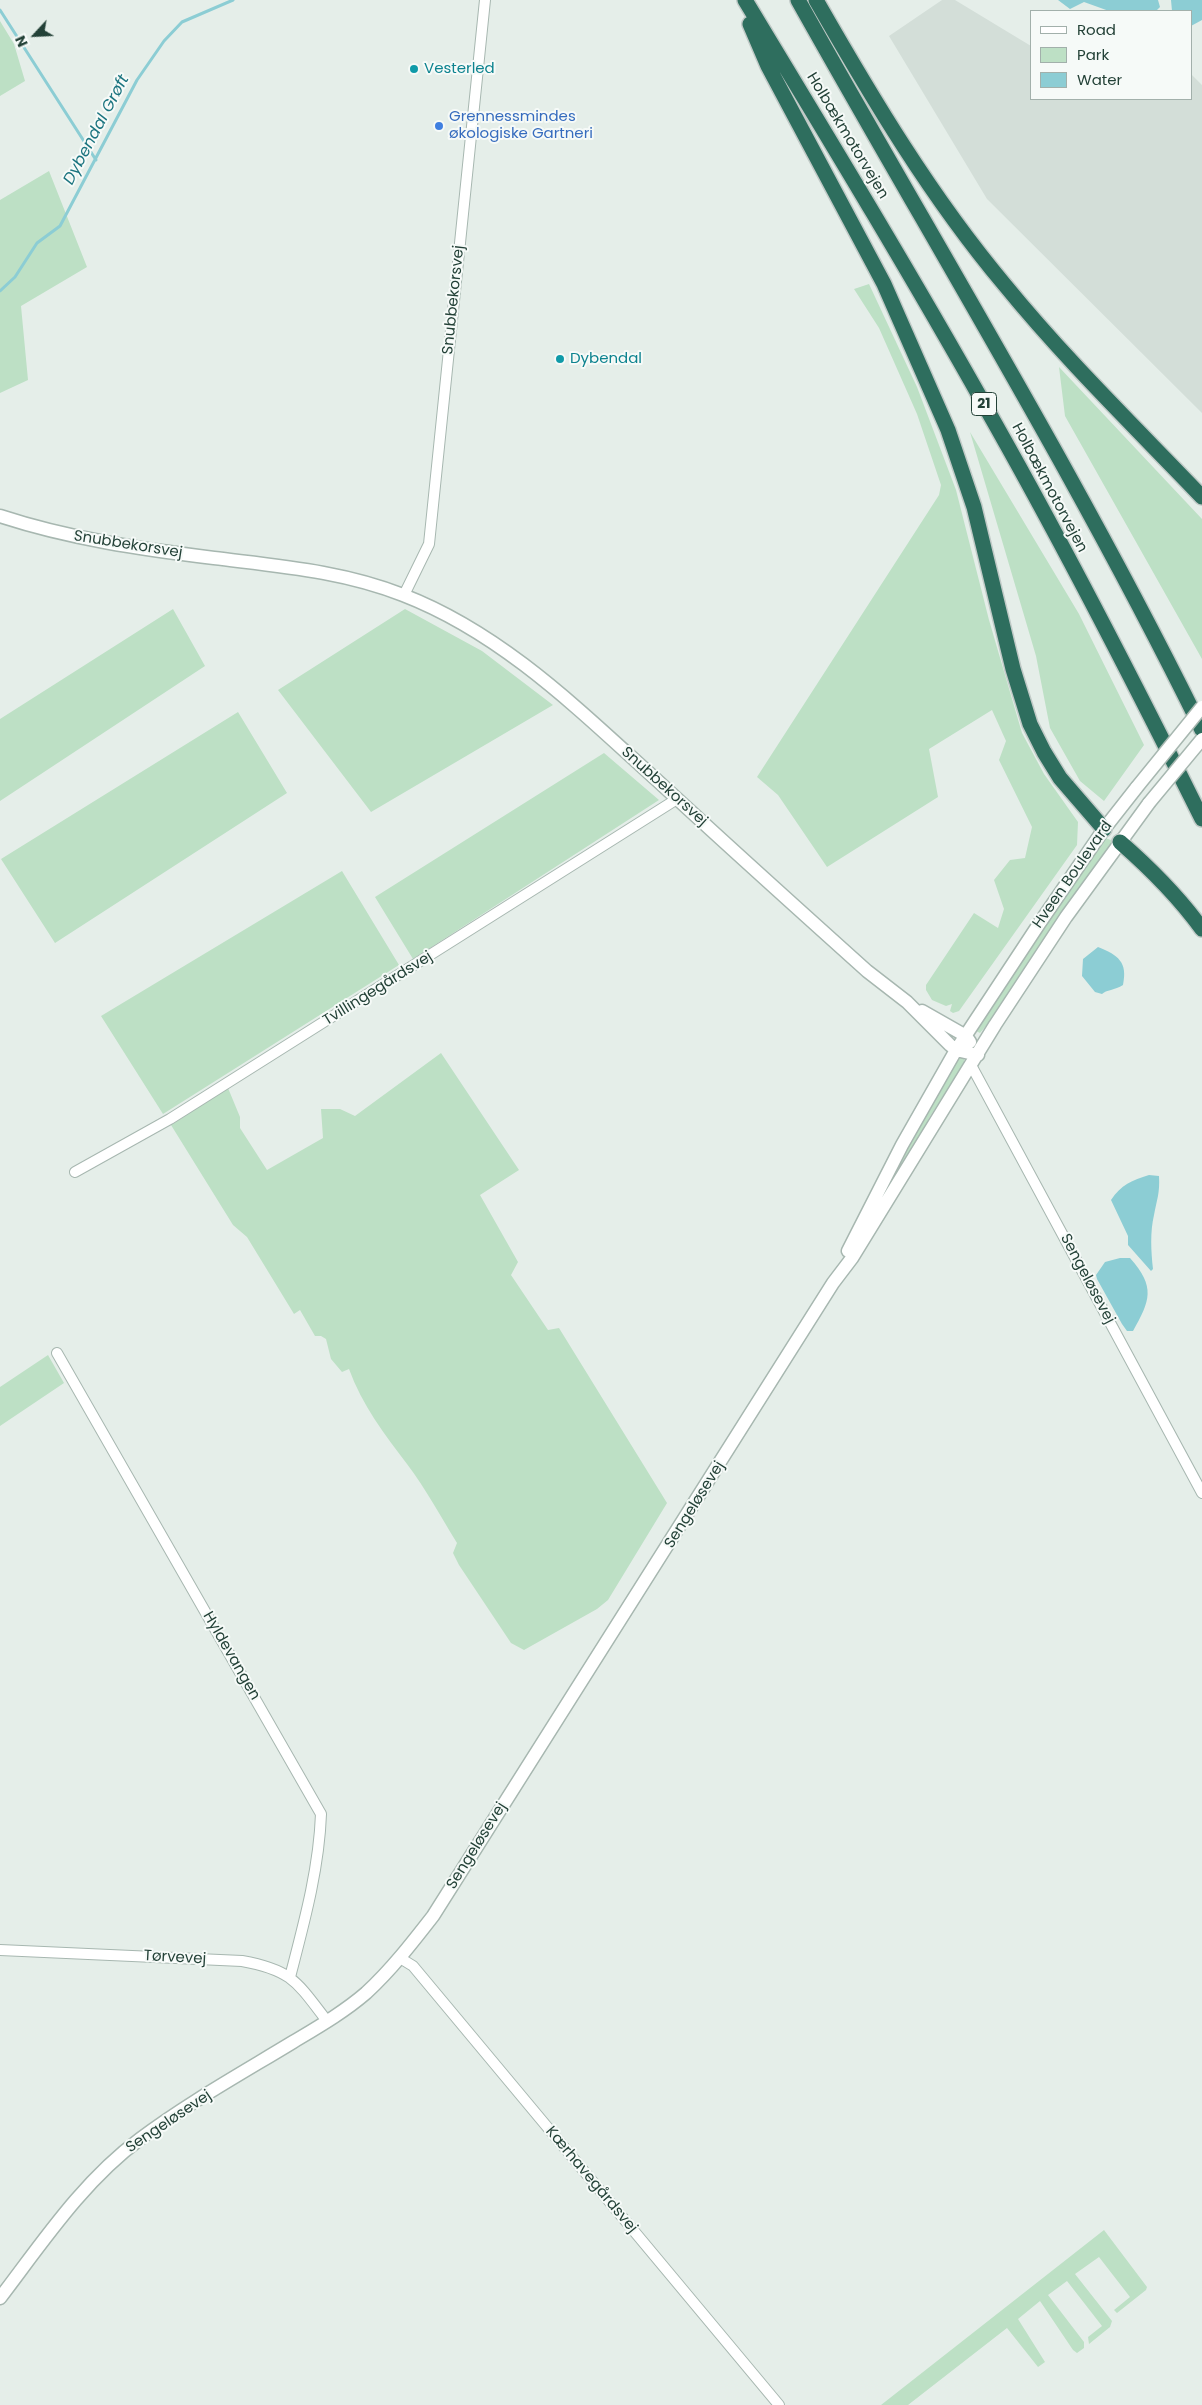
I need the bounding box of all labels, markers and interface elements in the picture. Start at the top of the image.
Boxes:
north arrow [10,10,60,60]
legend [1030,10,1192,100]
text: Road [1077,19,1116,40]
text: N [10,32,33,50]
text: Park [1077,44,1109,65]
place label: Vesterled [424,60,495,78]
marker: Vesterled [408,63,420,75]
text: Water [1077,69,1122,90]
street label: Holbækmotorvejen [802,70,892,202]
water label: Dybendal Grøft [60,72,134,188]
place label: Grennessmindes økologiske Gartneri [449,108,593,143]
marker: Grennessmindes økologiske Gartneri [433,120,445,132]
street label: Snubbekorsvej [439,244,469,356]
place label: Dybendal [570,350,642,368]
marker: Dybendal [554,353,566,365]
road number: 21 [972,392,996,416]
street label: Holbækmotorvejen [1007,420,1091,556]
street label: Snubbekorsvej [72,528,184,562]
street label: Snubbekorsvej [617,744,711,830]
street label: Hveen Boulevard [1029,818,1117,932]
street label: Tvillingegårdsvej [320,948,436,1030]
street label: Sengeløsevej [1056,1231,1118,1327]
street label: Sengeløsevej [661,1458,729,1552]
street label: Hyldevangen [198,1609,264,1703]
street label: Sengeløsevej [443,1799,511,1893]
street label: Tørvevej [143,1947,207,1969]
street label: Sengeløsevej [123,2087,215,2157]
street label: Kærhavegårdsvej [541,2123,641,2237]

